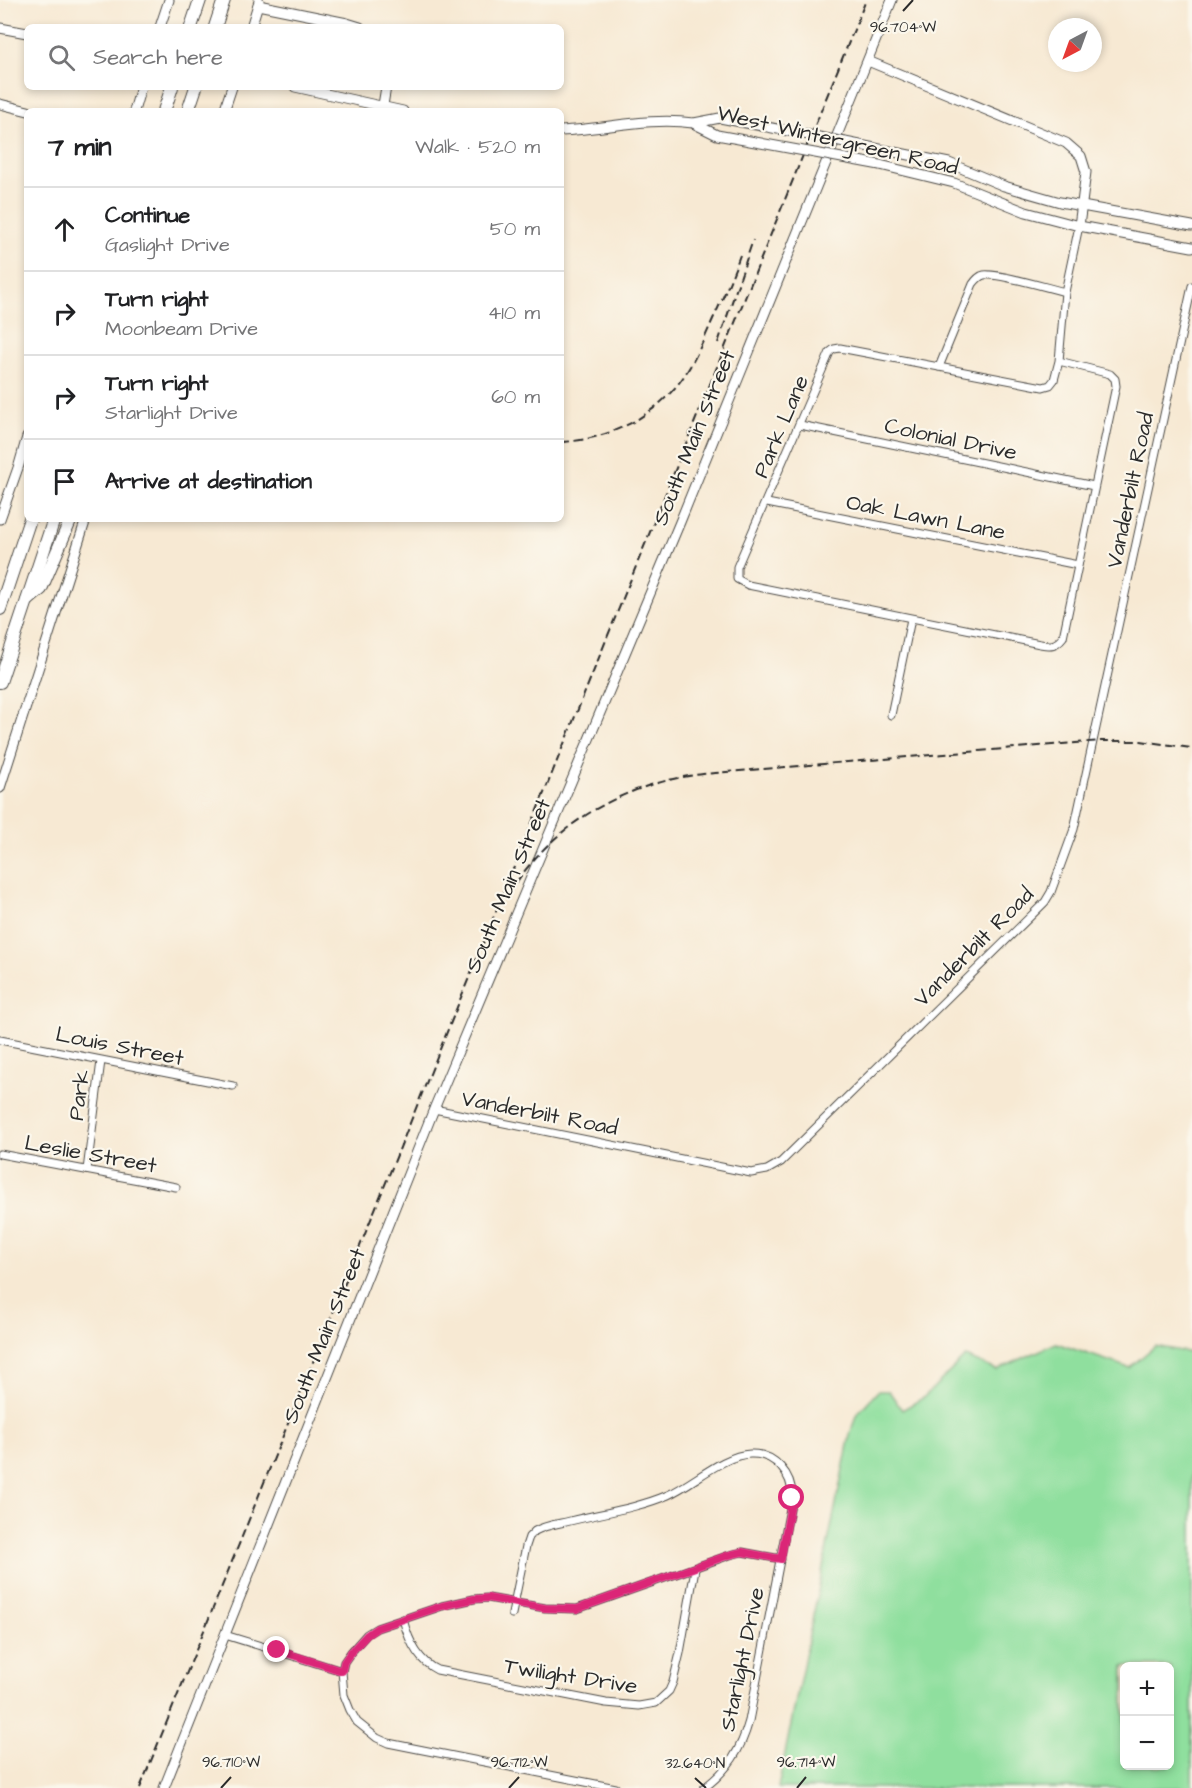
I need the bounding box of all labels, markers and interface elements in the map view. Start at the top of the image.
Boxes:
text: 96.704°W [870,17,936,38]
north arrow [1048,18,1102,72]
search box [24,24,564,90]
icon: search [45,41,78,74]
text: Search here [93,42,223,73]
street label: West Wintergreen Road [714,98,961,184]
text: 7 min [48,129,112,165]
text: Walk · 520 m [415,133,540,161]
text: Continue [105,200,190,231]
icon: ahead [48,213,81,246]
text: 50 m [490,215,540,243]
text: Gaslight Drive [105,231,230,259]
text: Turn right [105,284,208,315]
icon: right [48,297,81,330]
text: 410 m [488,299,540,327]
text: Moonbeam Drive [105,315,258,343]
street label: South Main Street [645,345,744,530]
text: Turn right [105,368,208,399]
street label: Park Lane [746,370,817,483]
icon: right [48,381,81,414]
text: 60 m [491,383,540,411]
text: Starlight Drive [105,399,238,427]
street label: Vanderbilt Road [1099,409,1162,571]
street label: Colonial Drive [882,410,1020,469]
icon: arrive [48,465,81,498]
text: Arrive at destination [105,466,312,497]
street label: Oak Lawn Lane [843,487,1008,548]
street label: South Main Street [458,794,559,978]
street label: Vanderbilt Road [907,880,1041,1014]
street label: Louis Street [53,1019,186,1074]
street label: Park [61,1068,98,1122]
street label: Vanderbilt Road [459,1083,621,1144]
street label: Leslie Street [22,1128,159,1181]
street label: South Main Street [275,1243,374,1428]
route start [778,1484,804,1510]
street label: Starlight Drive [712,1585,774,1734]
route end [263,1636,289,1662]
street label: Twilight Drive [502,1651,640,1703]
map controls [1120,1662,1174,1770]
button: + [1120,1662,1174,1716]
button: − [1120,1716,1174,1770]
text: 96.710°W [202,1752,260,1773]
text: 96.712°W [490,1752,548,1773]
text: 96.714°W [777,1752,835,1773]
text: 32.640°N [665,1753,725,1774]

